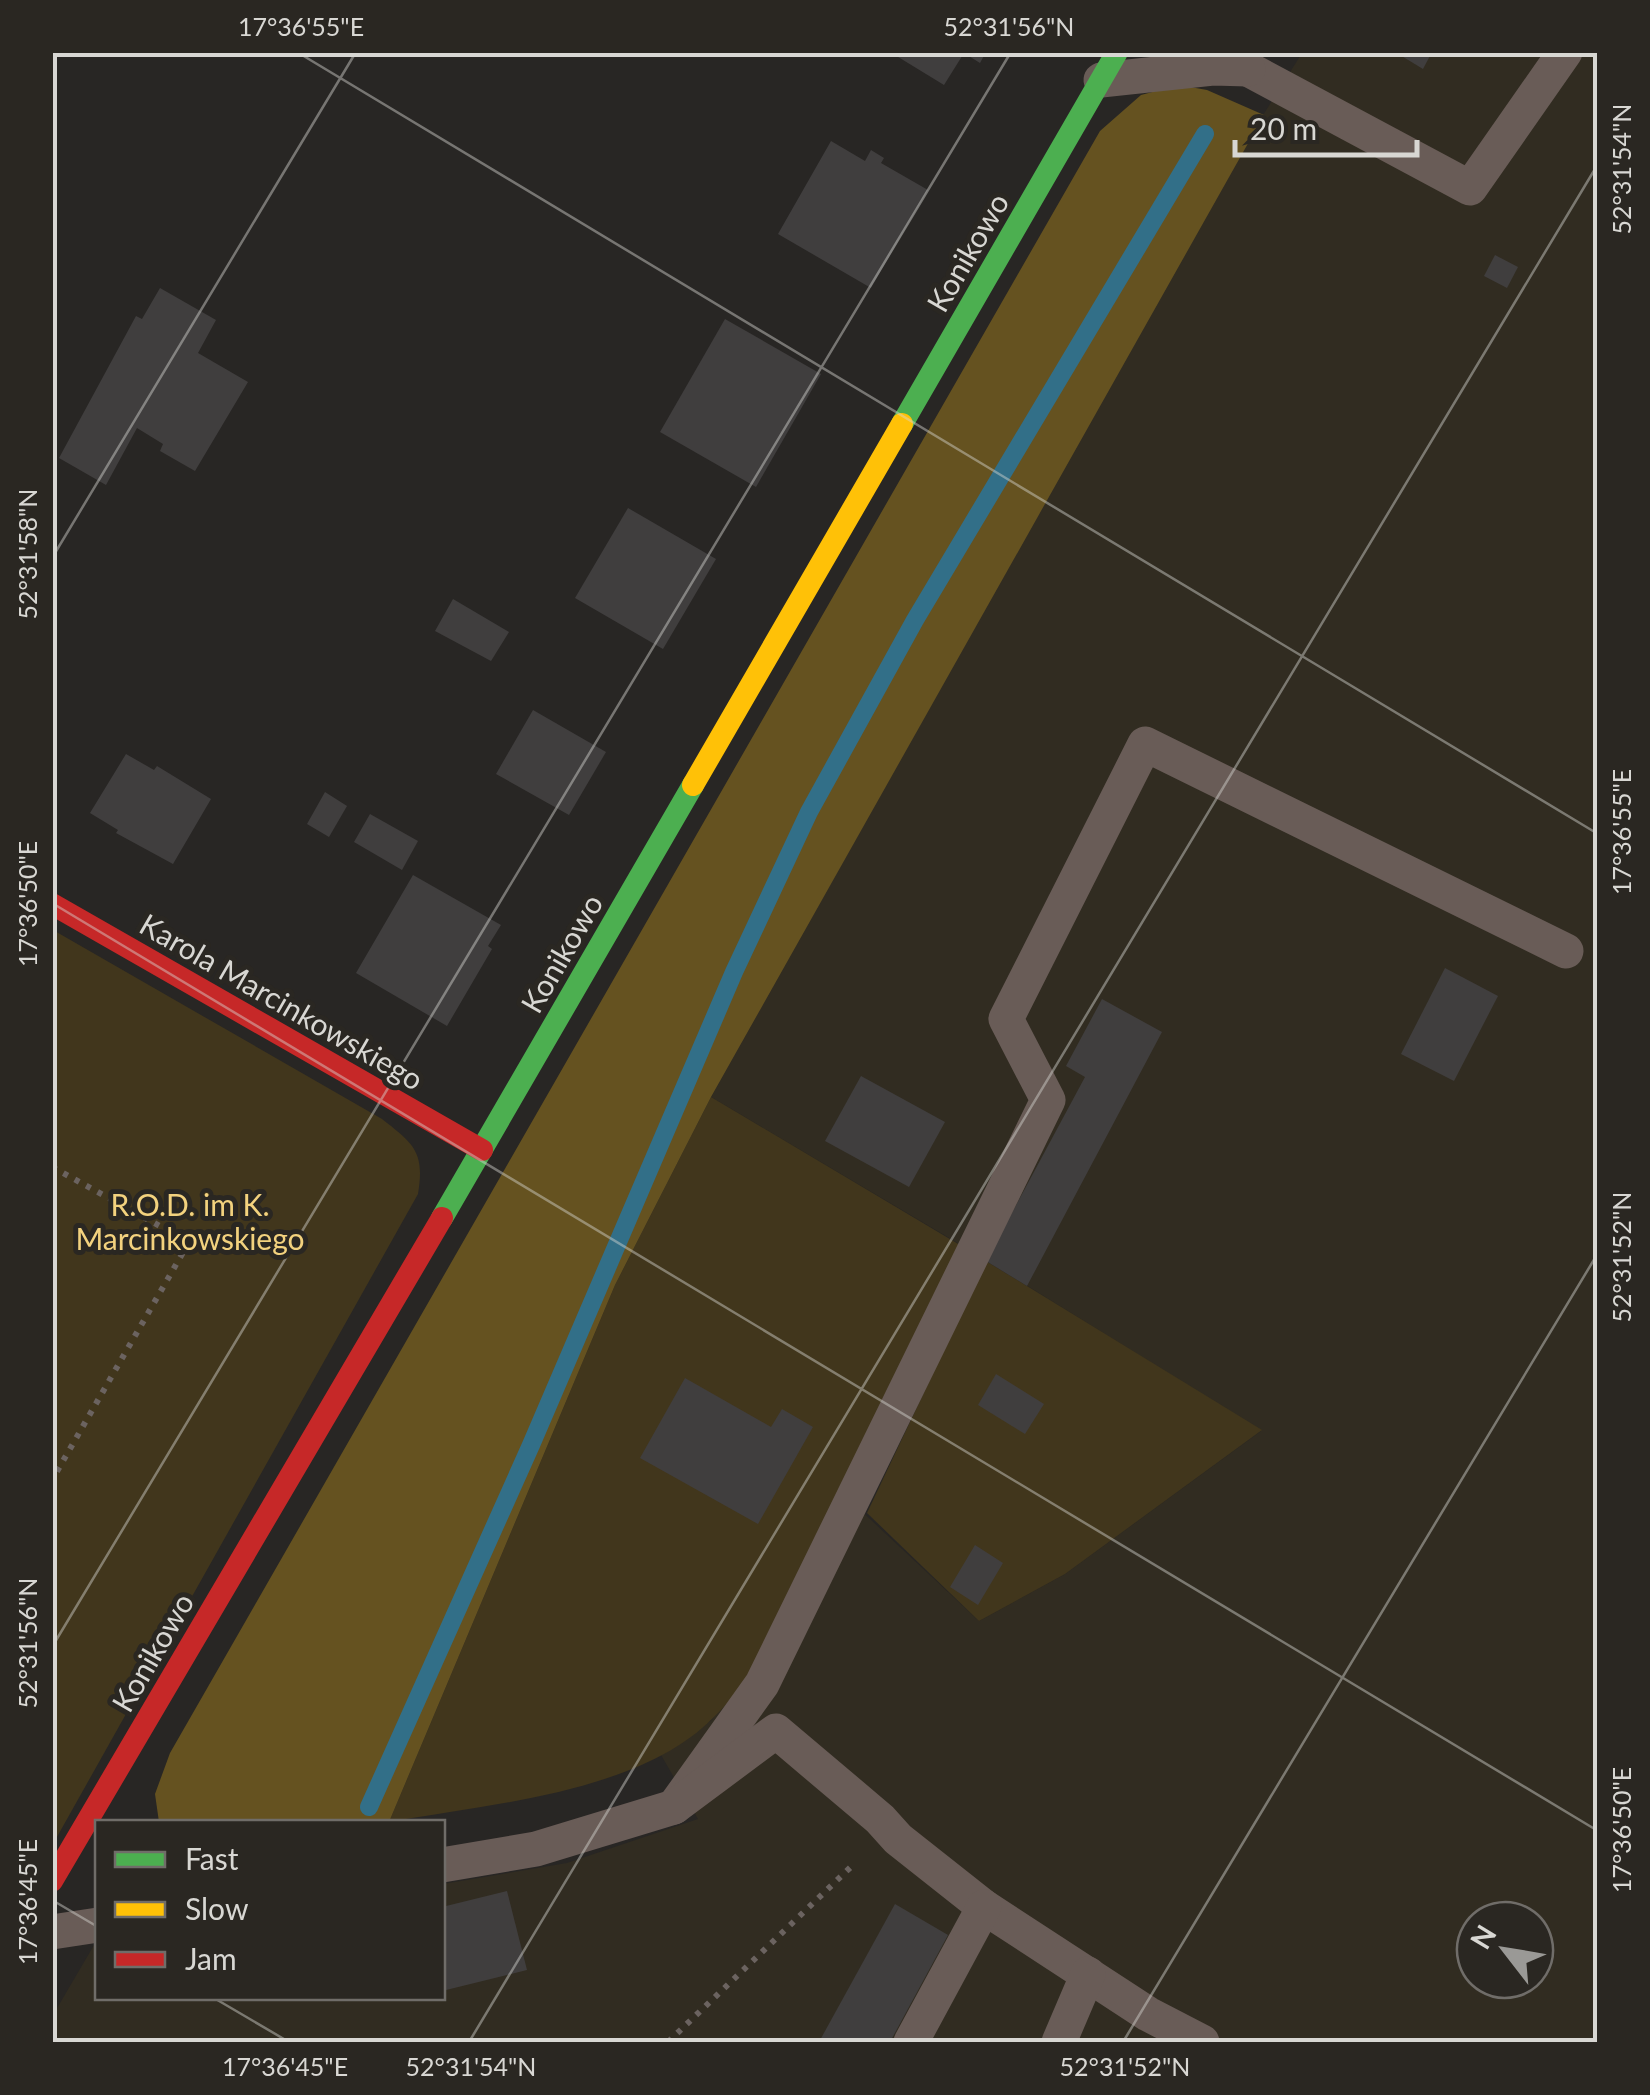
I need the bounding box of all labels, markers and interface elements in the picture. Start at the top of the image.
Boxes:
text: 17°36'55"E [238,11,364,41]
text: 52°31'56"N [944,11,1074,41]
scale bar [1235,95,1418,157]
text: 52°31'54"N [1606,104,1636,234]
text: 20 m [1250,110,1317,146]
street label: Konikowo [919,186,1015,318]
text: 52°31'58"N [12,489,42,619]
text: 17°36'55"E [1606,769,1636,895]
text: 17°36'50"E [12,841,42,967]
street label: Konikowo [513,887,609,1019]
street label: Karola Marcinkowskiego [134,905,430,1097]
park label: R.O.D. im K. Marcinkowskiego [75,1186,305,1256]
text: 52°31'52"N [1606,1192,1636,1322]
text: 52°31'56"N [12,1578,42,1708]
street label: Konikowo [104,1586,200,1718]
text: 17°36'50"E [1606,1767,1636,1893]
legend [95,1820,445,2000]
text: 17°36'45"E [12,1839,42,1965]
text: Fast [185,1840,239,1876]
text: Slow [185,1890,249,1926]
north arrow [1455,1900,1555,2000]
text: N [1463,1919,1503,1955]
text: Jam [185,1940,237,1976]
text: 17°36'45"E [222,2051,348,2081]
text: 52°31'54"N [406,2051,536,2081]
text: 52°31'52"N [1060,2051,1190,2081]

